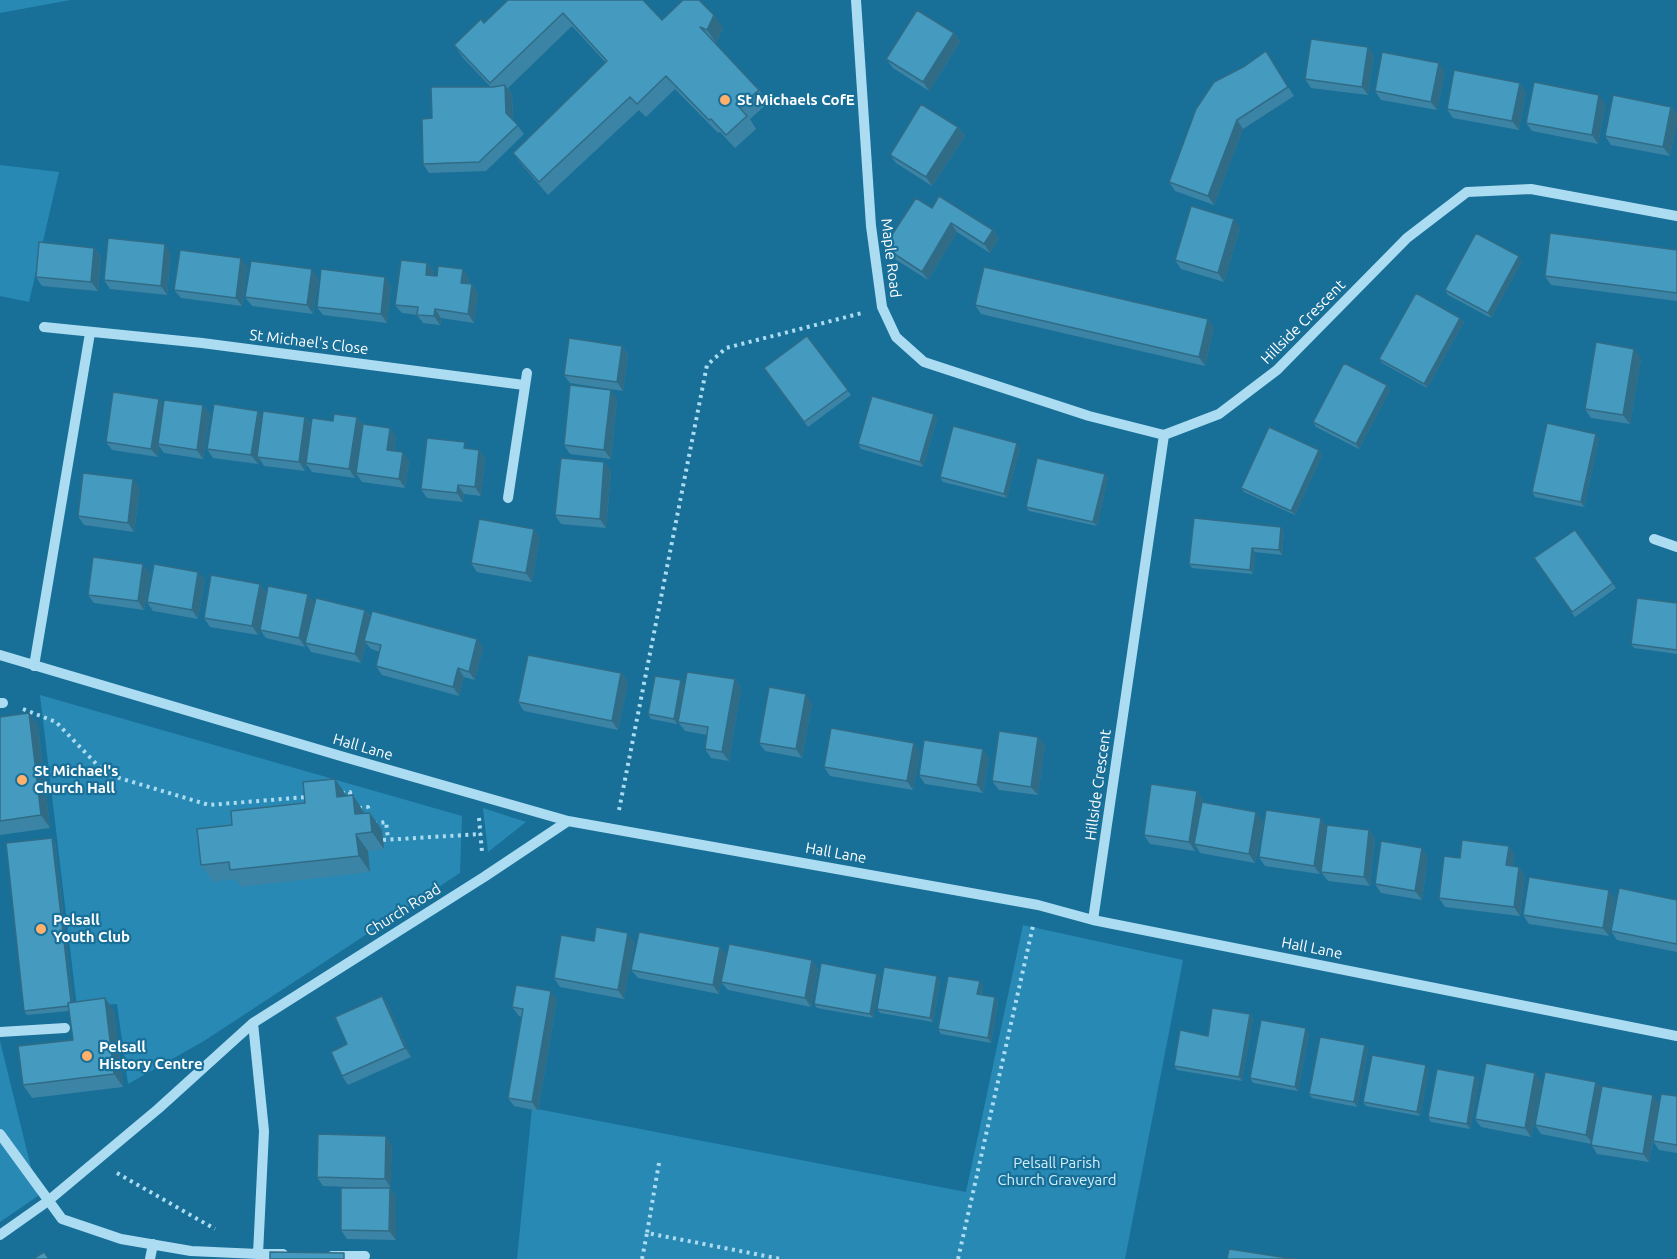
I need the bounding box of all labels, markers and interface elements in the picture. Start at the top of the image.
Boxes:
place label: St Michaels CofE [737,91,855,109]
marker: St Michaels CofE [718,93,732,107]
street label: Maple Road [877,217,905,299]
street label: Hillside Crescent [1257,276,1349,368]
street label: St Michael's Close [249,326,369,358]
street label: Hillside Crescent [1081,728,1115,842]
street label: Hall Lane [331,730,395,764]
place label: St Michael's Church Hall [34,762,118,797]
marker: St Michael's Church Hall [15,773,29,787]
street label: Hall Lane [804,839,868,867]
street label: Church Road [362,880,444,940]
place label: Pelsall Youth Club [53,911,130,946]
marker: Pelsall Youth Club [34,922,48,936]
street label: Hall Lane [1280,933,1344,963]
place label: Pelsall History Centre [99,1038,203,1073]
marker: Pelsall History Centre [80,1049,94,1063]
park label: Pelsall Parish Church Graveyard [997,1154,1117,1189]

